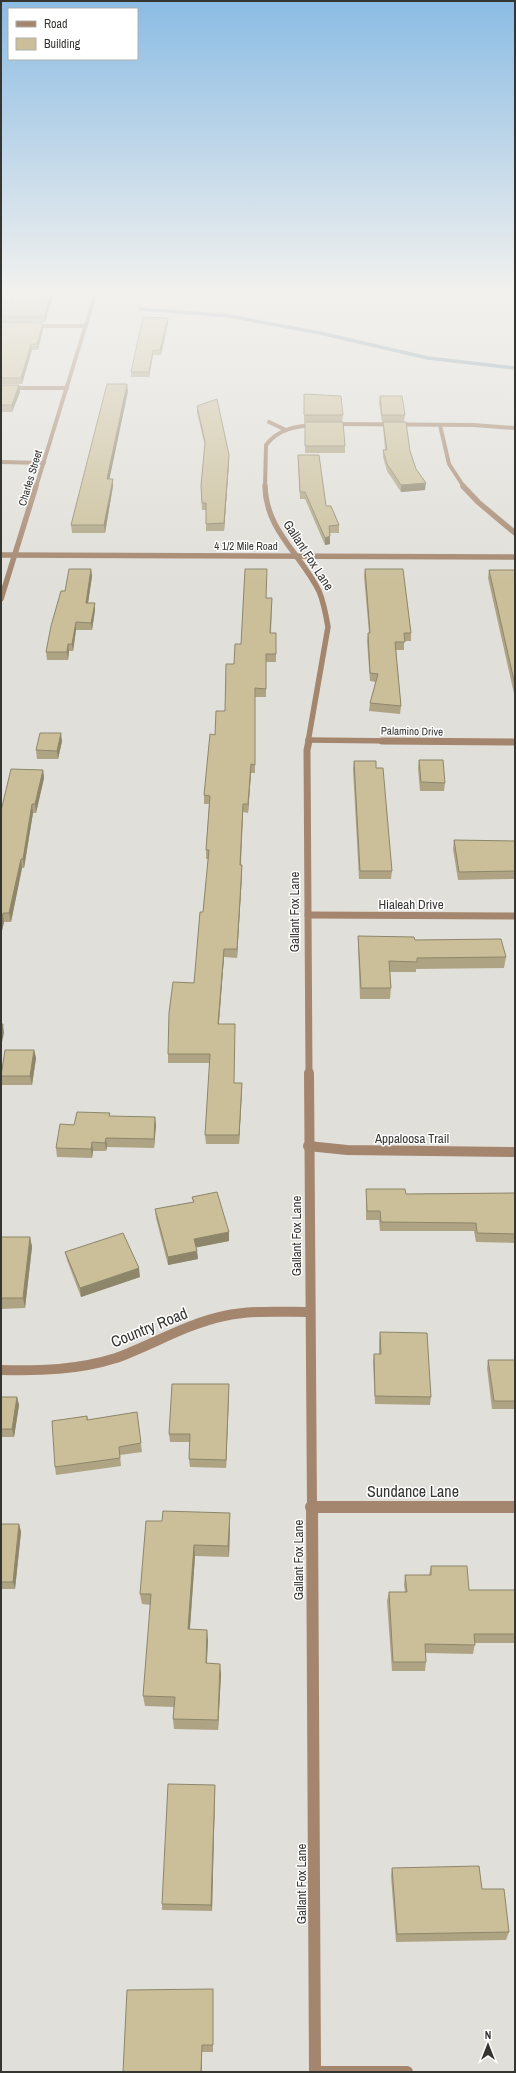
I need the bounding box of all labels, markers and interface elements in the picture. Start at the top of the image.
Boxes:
legend [8,8,138,60]
text: Road [44,16,68,32]
text: Building [44,36,81,52]
street label: Charles Street [15,448,45,508]
street label: Gallant Fox Lane [279,517,338,594]
street label: 4 1/2 Mile Road [214,539,278,553]
street label: Palamino Drive [381,723,443,739]
street label: Gallant Fox Lane [286,872,303,952]
street label: Hialeah Drive [378,896,444,913]
street label: Appaloosa Trail [374,1130,449,1147]
street label: Gallant Fox Lane [288,1196,305,1276]
street label: Country Road [107,1302,191,1352]
street label: Sundance Lane [367,1480,459,1502]
street label: Gallant Fox Lane [290,1520,307,1600]
street label: Gallant Fox Lane [293,1844,310,1924]
north arrow [468,2025,508,2065]
text: N [485,2028,491,2042]

